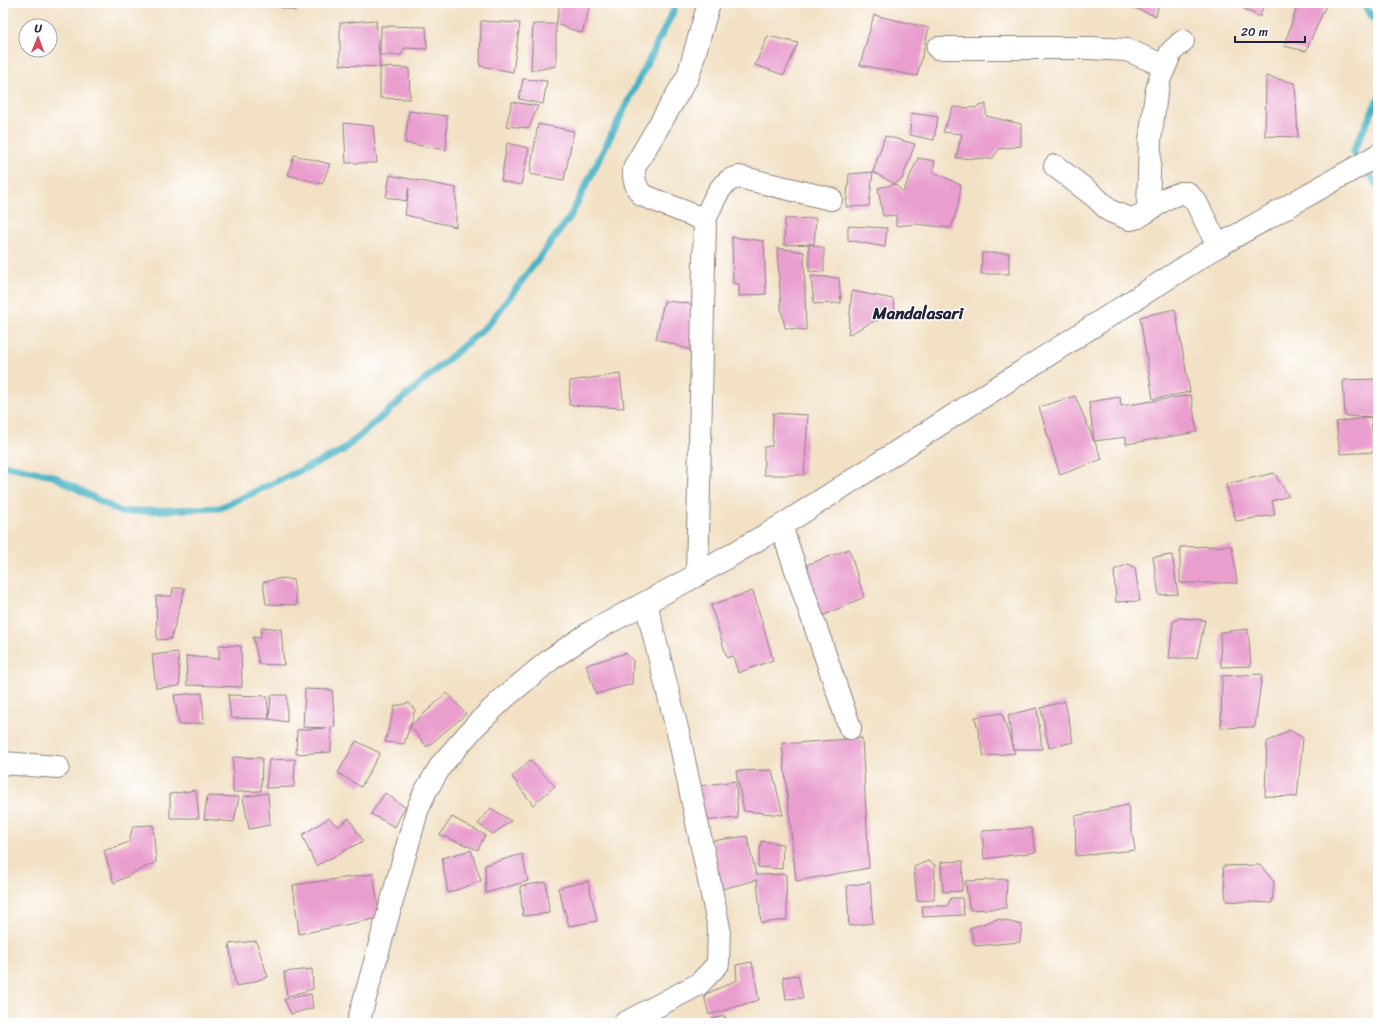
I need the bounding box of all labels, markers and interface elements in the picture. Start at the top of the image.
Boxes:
north arrow [18,18,58,58]
scale bar [1235,18,1305,44]
text: U [34,19,43,38]
text: 20 m [1241,21,1268,43]
district label: Mandalasari [872,298,965,328]

